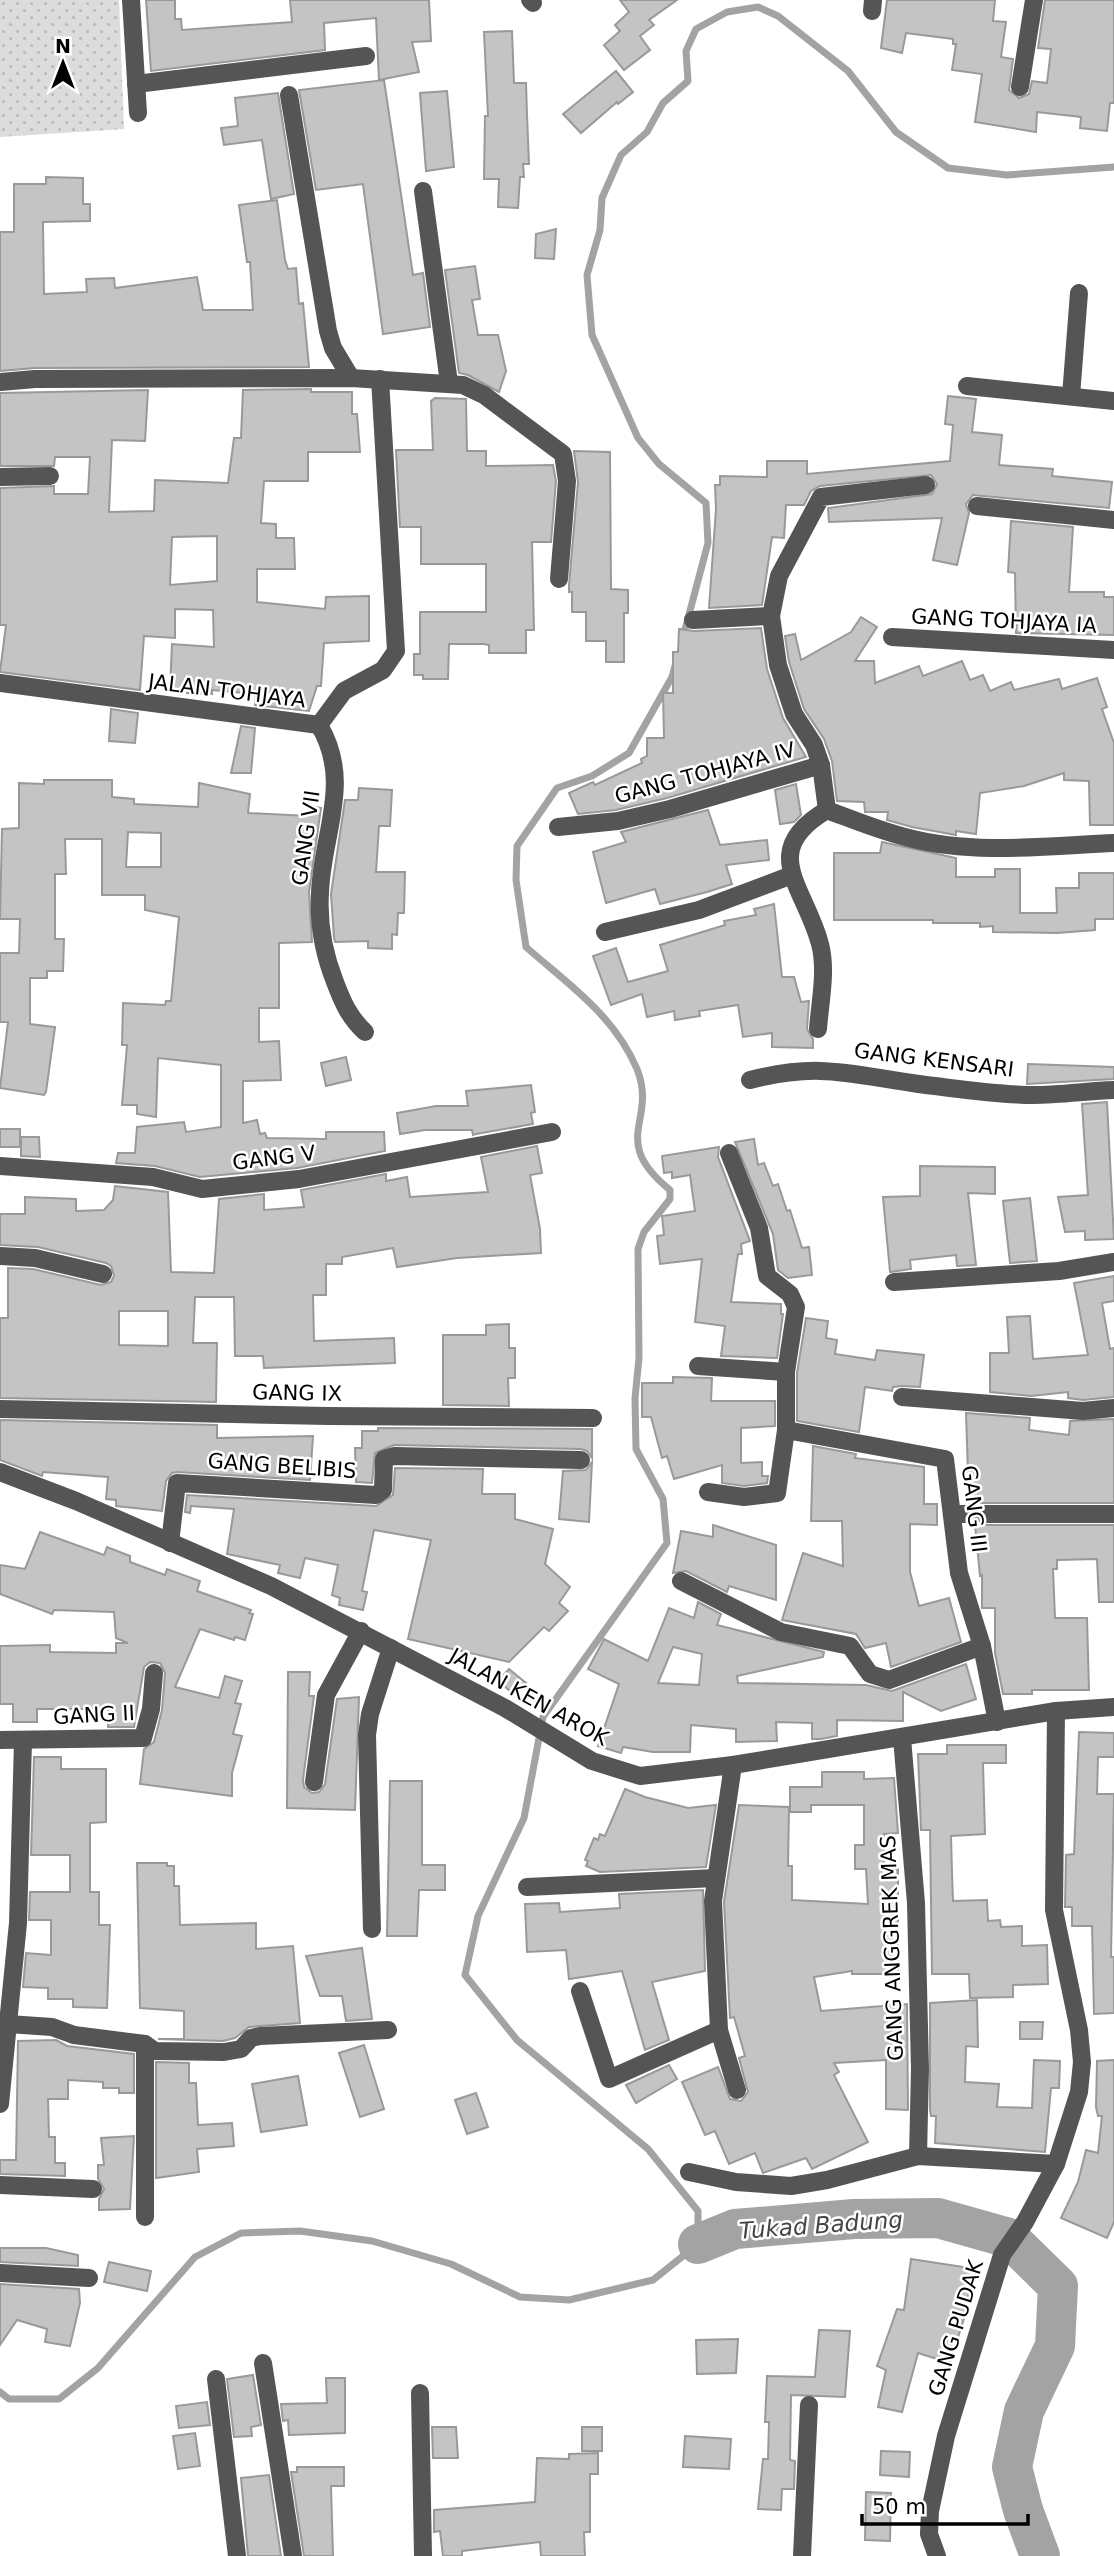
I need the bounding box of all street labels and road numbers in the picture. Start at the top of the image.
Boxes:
street label: GANG TOHJAYA IA [911,604,1098,638]
street label: JALAN TOHJAYA [145,669,308,713]
street label: GANG TOHJAYA IV [612,737,798,809]
street label: GANG VII [287,789,325,887]
street label: GANG KENSARI [853,1038,1015,1082]
street label: GANG V [231,1141,318,1175]
street label: GANG IX [252,1380,342,1406]
street label: GANG BELIBIS [207,1449,357,1483]
street label: GANG III [957,1464,991,1554]
street label: JALAN KEN AROK [444,1642,614,1751]
street label: GANG II [53,1701,135,1729]
street label: GANG ANGGREK MAS [876,1835,908,2061]
street label: GANG PUDAK [924,2256,988,2399]

